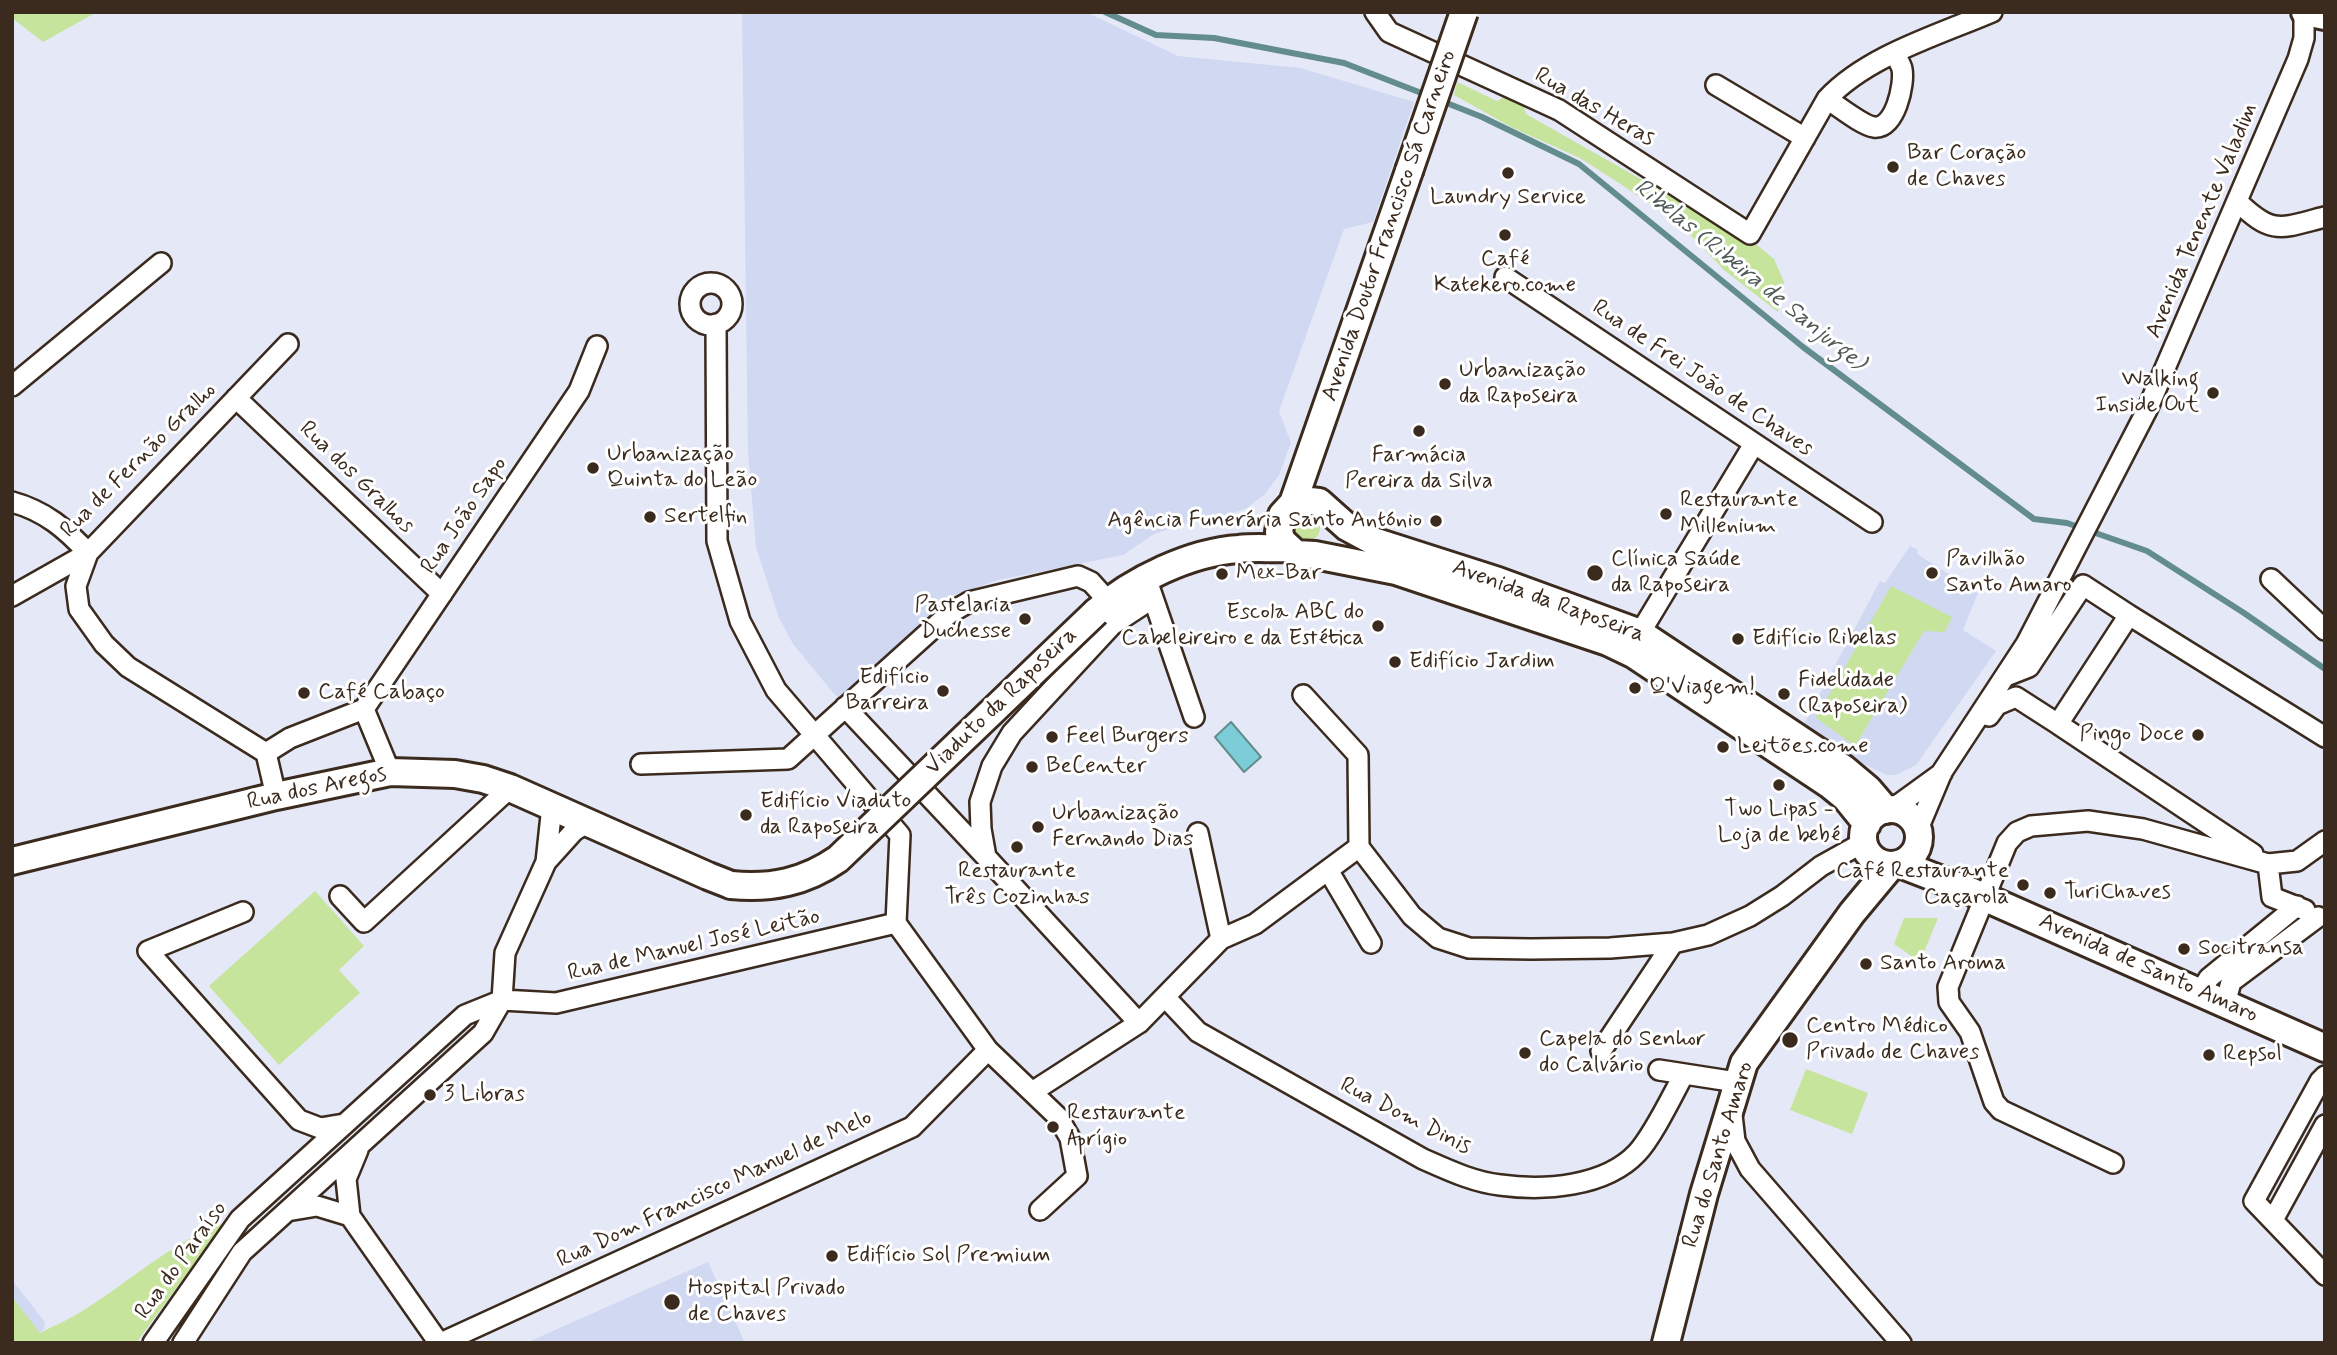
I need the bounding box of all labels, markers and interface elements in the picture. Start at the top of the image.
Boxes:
street label: Avenida Doutor Francisco Sá Carneiro [1317,47,1463,405]
street label: Rua das Heras [1529,62,1659,154]
street label: Avenida Tenente Valadim [2141,99,2265,343]
place label: Bar Coração de Chaves [1907,140,2026,194]
marker: Bar Coração de Chaves [1885,159,1901,175]
marker: Laundry Service [1500,165,1516,181]
water label: Ribelas (Ribeira de Sanjurge) [1627,174,1871,378]
place label: Laundry Service [1430,184,1586,212]
marker: Café Katekero.come [1497,227,1513,243]
place label: Café Katekero.come [1434,246,1576,300]
street label: Rua de Frei João de Chaves [1586,295,1818,463]
place label: Urbanização da Raposeira [1459,357,1586,411]
place label: Walking Inside Out [2095,366,2199,420]
marker: Urbanização da Raposeira [1437,376,1453,392]
street label: Rua de Fernão Gralho [55,377,223,545]
marker: Walking Inside Out [2205,385,2221,401]
street label: Rua dos Gralhos [293,416,419,540]
marker: Farmácia Pereira da Silva [1411,423,1427,439]
place label: Urbanização Quinta do Leão [607,441,757,495]
place label: Farmácia Pereira da Silva [1345,442,1493,496]
street label: Rua João Sapo [416,452,514,580]
marker: Urbanização Quinta do Leão [585,460,601,476]
place label: Restaurante Millenium [1680,487,1798,541]
place label: Sertelfin [664,503,747,531]
marker: Restaurante Millenium [1658,506,1674,522]
place label: Agência Funerária Santo António [1107,507,1422,535]
marker: Sertelfin [642,509,658,525]
marker: Agência Funerária Santo António [1428,513,1444,529]
place label: Clínica Saúde da Raposeira [1611,546,1741,600]
place label: Pavilhão Santo Amaro [1946,546,2072,600]
street label: Avenida da Raposeira [1448,554,1648,650]
place label: Mex-Bar [1236,560,1321,588]
marker: Clínica Saúde da Raposeira [1585,563,1605,583]
marker: Pavilhão Santo Amaro [1924,565,1940,581]
marker: Mex-Bar [1214,566,1230,582]
place label: Pastelaria Duchesse [914,592,1011,646]
place label: Escola ABC do Cabeleireiro e da Estética [1121,599,1364,653]
marker: Pastelaria Duchesse [1017,611,1033,627]
marker: Escola ABC do Cabeleireiro e da Estética [1370,618,1386,634]
street label: Viaduto da Raposeira [920,622,1084,782]
place label: Edifício Ribelas [1752,625,1897,653]
marker: Edifício Ribelas [1730,631,1746,647]
place label: Edifício Jardim [1409,648,1555,676]
marker: Edifício Jardim [1387,654,1403,670]
place label: Edifício Barreira [845,664,929,718]
place label: Fidelidade (Raposeira) [1798,667,1907,721]
place label: Q'Viagem! [1649,674,1755,702]
place label: Café Cabaço [318,679,445,707]
marker: Q'Viagem! [1627,680,1643,696]
marker: Edifício Barreira [935,683,951,699]
marker: Café Cabaço [296,685,312,701]
marker: Fidelidade (Raposeira) [1776,686,1792,702]
place label: Pingo Doce [2080,721,2184,749]
place label: Feel Burgers [1066,723,1188,751]
marker: Pingo Doce [2190,727,2206,743]
marker: Feel Burgers [1044,729,1060,745]
place label: Leitões.come [1737,733,1869,761]
marker: Leitões.come [1715,739,1731,755]
place label: BeCenter [1046,753,1146,781]
marker: BeCenter [1024,759,1040,775]
street label: Rua dos Aregos [245,761,389,817]
marker: Two Lipas - Loja de bebé [1771,777,1787,793]
place label: Edifício Viaduto da Raposeira [760,788,911,842]
place label: Two Lipas - Loja de bebé [1718,796,1840,850]
place label: Urbanização Fernando Dias [1052,800,1193,854]
marker: Edifício Viaduto da Raposeira [738,807,754,823]
marker: Urbanização Fernando Dias [1030,819,1046,835]
marker: Restaurante Três Cozinhas [1009,839,1025,855]
place label: Restaurante Três Cozinhas [944,858,1090,912]
place label: Café Restaurante Caçarola [1836,858,2009,912]
marker: Café Restaurante Caçarola [2015,877,2031,893]
place label: TuriChaves [2064,879,2171,907]
marker: TuriChaves [2042,885,2058,901]
street label: Rua de Manuel José Leitão [565,904,823,988]
street label: Avenida de Santo Amaro [2034,908,2262,1030]
place label: Socitransa [2198,935,2304,963]
marker: Socitransa [2176,941,2192,957]
place label: Santo Aroma [1880,950,2006,978]
marker: Santo Aroma [1858,956,1874,972]
place label: Centro Médico Privado de Chaves [1806,1013,1979,1067]
place label: Capela do Senhor do Calvário [1539,1026,1706,1080]
marker: Centro Médico Privado de Chaves [1780,1030,1800,1050]
place label: Repsol [2223,1041,2282,1069]
marker: Capela do Senhor do Calvário [1517,1045,1533,1061]
marker: Repsol [2201,1047,2217,1063]
street label: Rua do Santo Amaro [1678,1059,1760,1251]
street label: Rua Dom Dinis [1335,1072,1475,1162]
place label: 3 Libras [444,1081,525,1109]
marker: 3 Libras [422,1087,438,1103]
place label: Restaurante Aprígio [1067,1100,1185,1154]
street label: Rua Dom Francisco Manuel de Melo [553,1105,877,1275]
marker: Restaurante Aprígio [1045,1119,1061,1135]
street label: Rua do Paraíso [130,1197,234,1325]
place label: Edifício Sol Premium [846,1242,1051,1270]
marker: Edifício Sol Premium [824,1248,840,1264]
place label: Hospital Privado de Chaves [688,1275,845,1329]
marker: Hospital Privado de Chaves [662,1292,682,1312]

